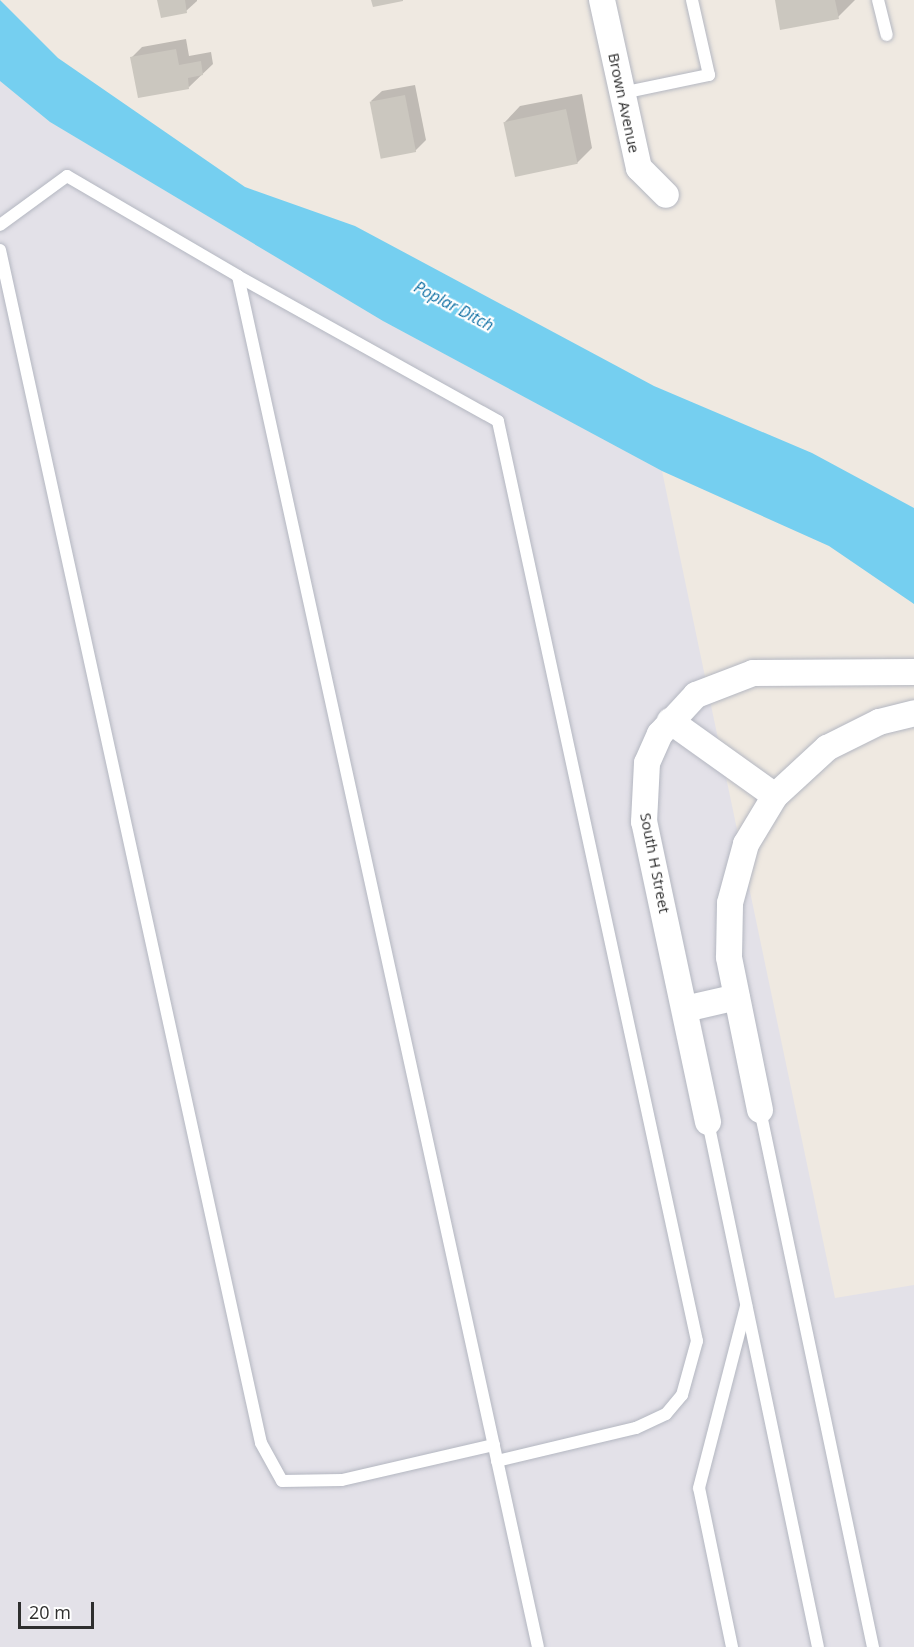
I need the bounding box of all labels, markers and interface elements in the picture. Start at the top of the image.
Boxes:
street label: Brown Avenue [605,51,643,155]
water label: Poplar Ditch [411,277,497,335]
street label: South H Street [636,811,674,915]
scale bar [21,1590,98,1628]
text: 20 m [29,1600,71,1624]

